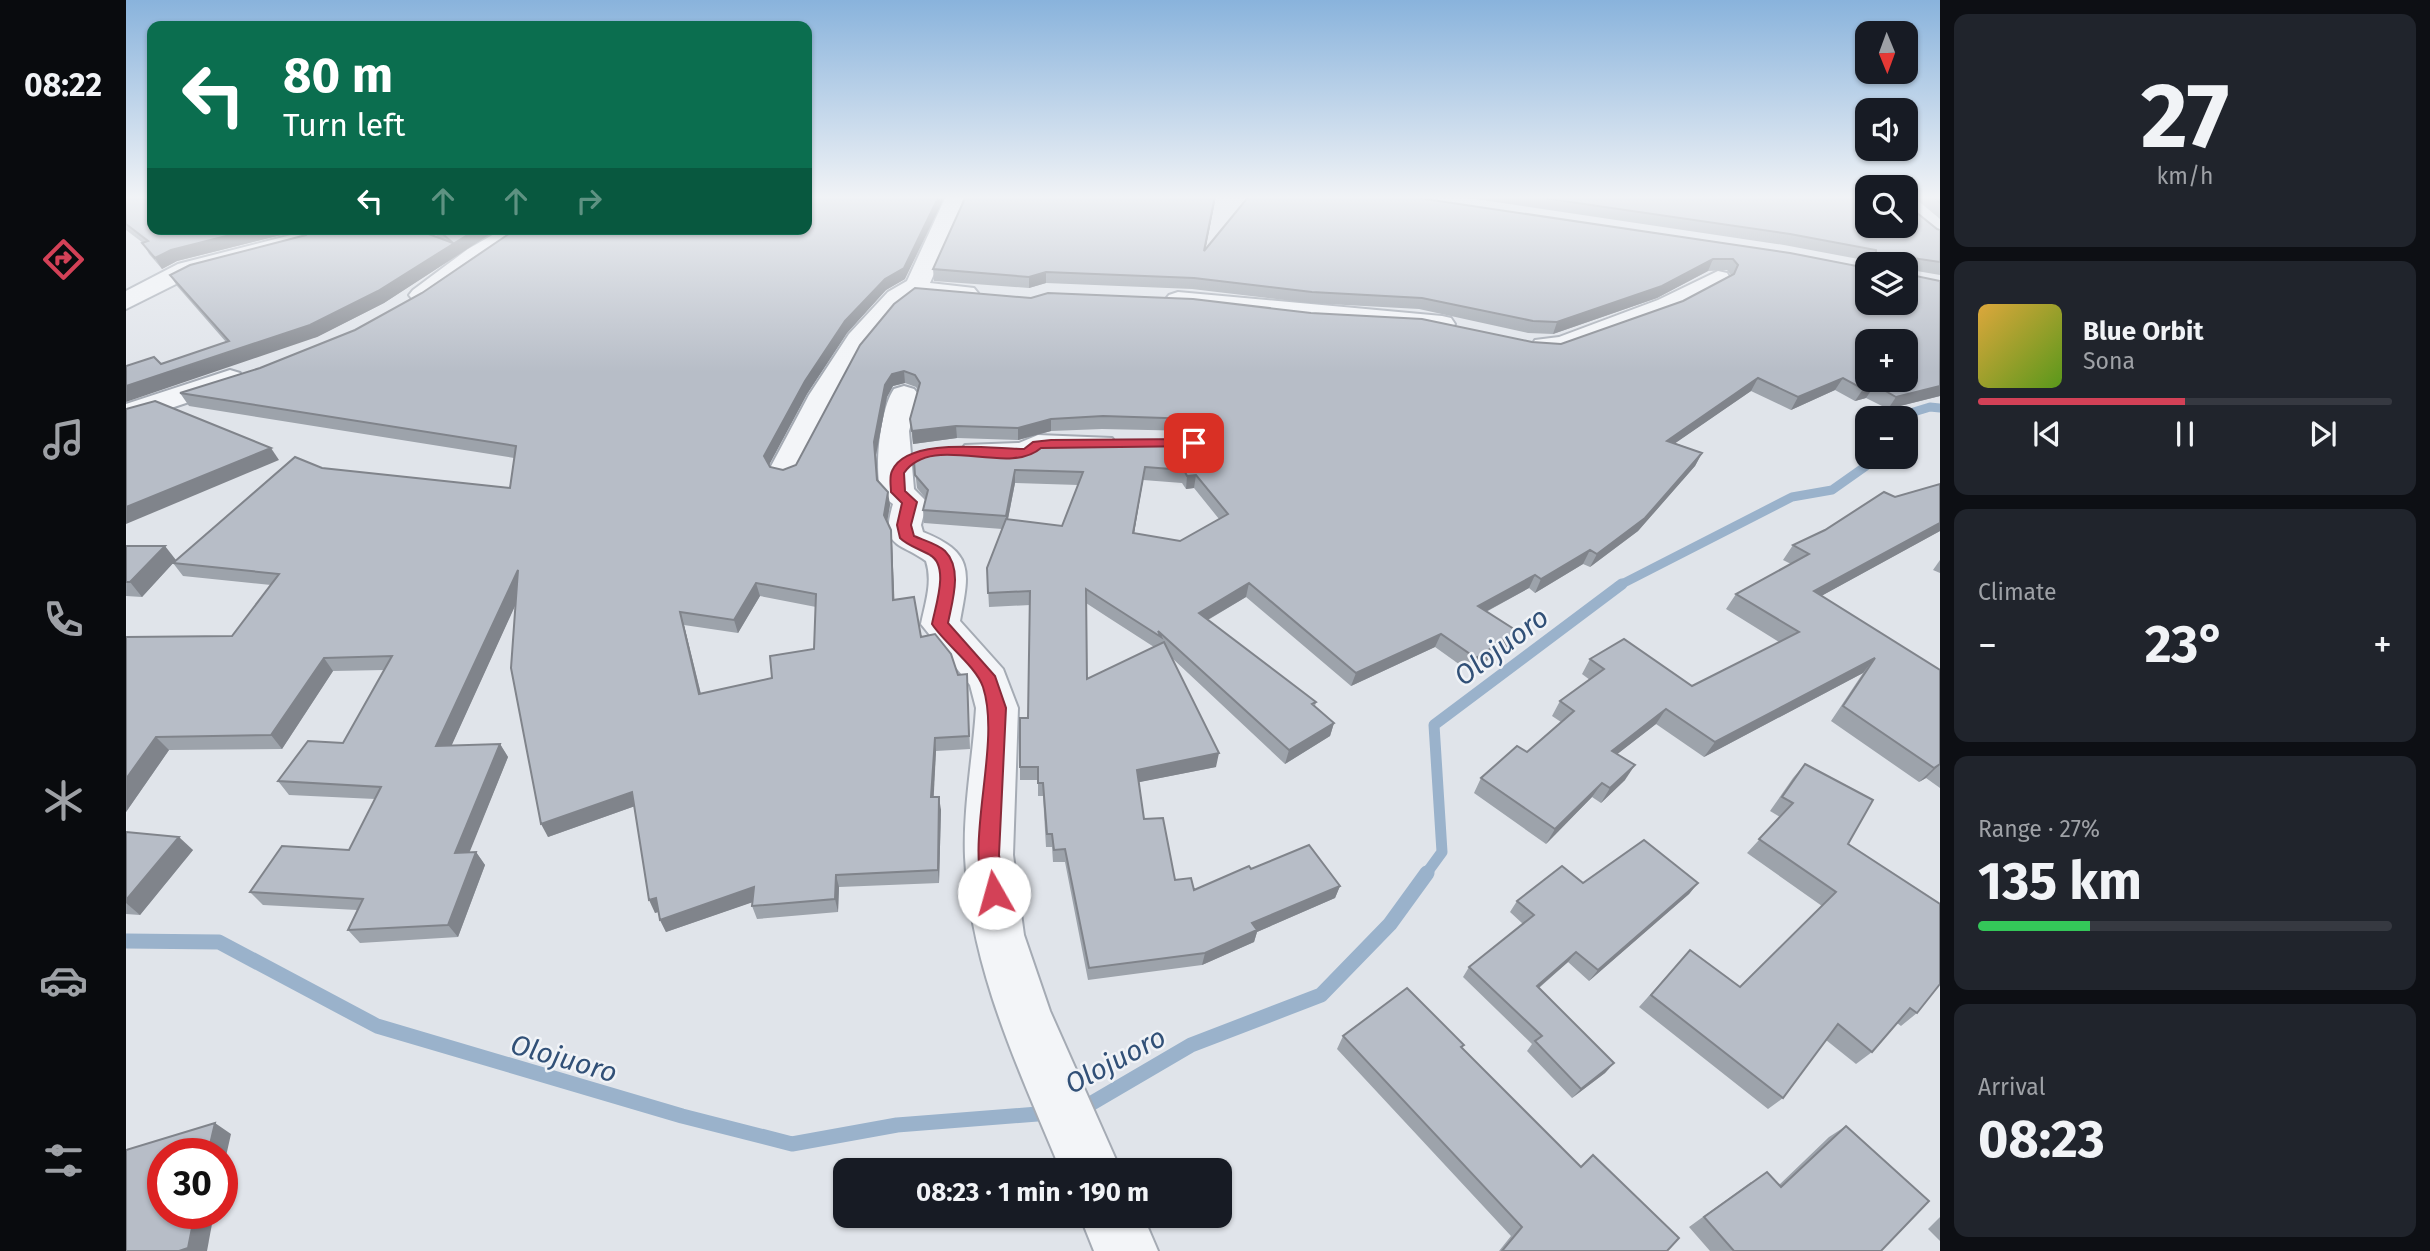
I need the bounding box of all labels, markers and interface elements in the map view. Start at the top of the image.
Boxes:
north arrow [1855,21,1918,84]
map controls [1855,21,1918,469]
text: 80 m [283,46,393,105]
icon: left [168,49,259,140]
text: 27 [2141,62,2229,171]
text: 08:22 [24,66,102,104]
button: sound [1855,98,1918,161]
text: Turn left [283,106,405,144]
text: km/h [2157,162,2213,190]
button: search [1855,175,1918,238]
icon: left [351,182,389,220]
icon: ahead [424,182,462,220]
icon: ahead [497,182,535,220]
icon: right [570,182,608,220]
icon: directions [39,235,88,284]
button: layers [1855,252,1918,315]
text: Blue Orbit [2083,316,2203,347]
button: + [1855,329,1918,392]
text: Sona [2083,347,2135,375]
button: − [1855,406,1918,469]
pin [1164,413,1224,473]
icon: music [39,415,88,464]
icon: previous [2028,415,2066,453]
icon: pause [2166,415,2204,453]
icon: next [2304,415,2342,453]
icon: arrive [1175,424,1213,462]
text: Climate [1978,578,2057,606]
icon: phone [39,595,88,644]
water label: Olojuoro [1448,600,1555,693]
text: 23° [2145,613,2225,676]
text: − [1978,622,1997,668]
text: + [2373,622,2392,668]
icon: climate [39,776,88,825]
text: Range · 27% [1978,815,2100,843]
text: 135 km [1978,850,2142,913]
position arrow [957,856,1031,930]
icon: car [39,956,88,1005]
water label: Olojuoro [1059,1020,1171,1101]
water label: Olojuoro [507,1028,621,1089]
text: Arrival [1978,1073,2045,1101]
text: 08:23 [1978,1108,2105,1171]
icon: filters [39,1136,88,1185]
speed limit sign: 30 [147,1138,238,1229]
text: 08:23 · 1 min · 190 m [916,1177,1149,1208]

